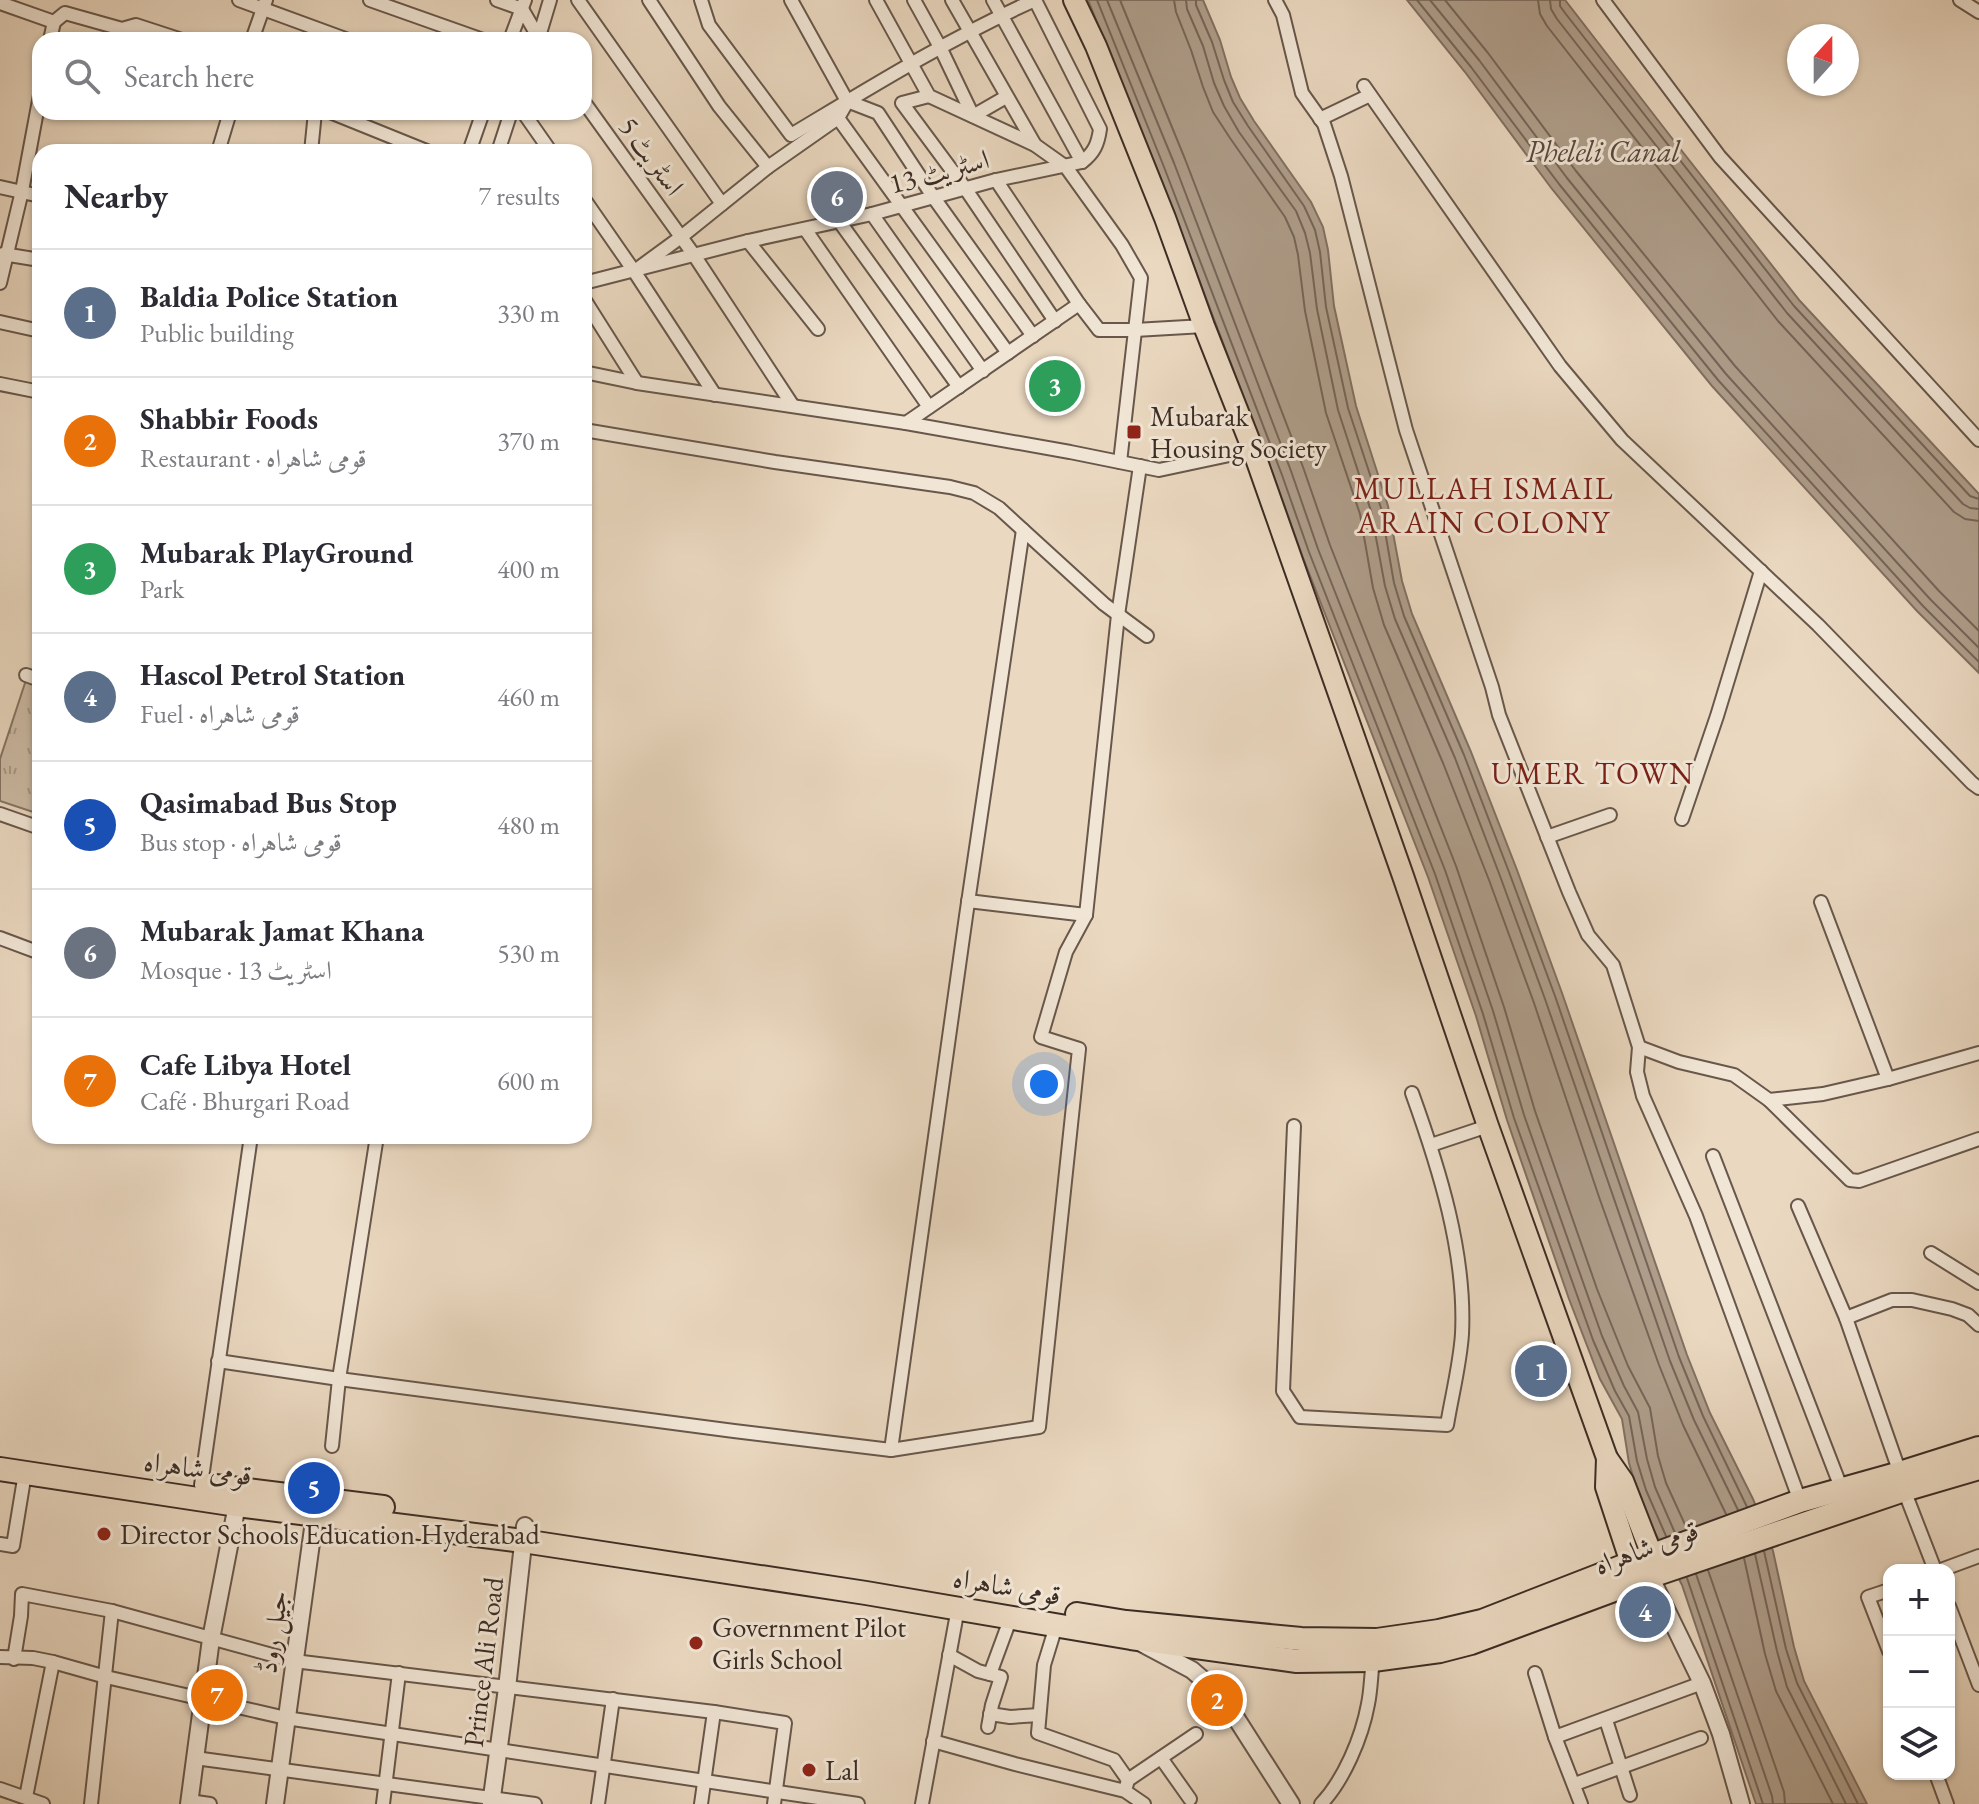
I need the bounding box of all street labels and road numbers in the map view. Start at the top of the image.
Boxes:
street label: اسٹریٹ 5 [611,110,693,202]
street label: اسٹریٹ 13 [885,140,993,202]
street label: قومی شاہراہ [142,1443,254,1493]
street label: قومی شاہراہ [1589,1512,1703,1582]
street label: قومی شاہراہ [950,1559,1064,1613]
street label: Prince Ali Road [455,1574,511,1749]
street label: جیل روڈ [248,1588,298,1676]

